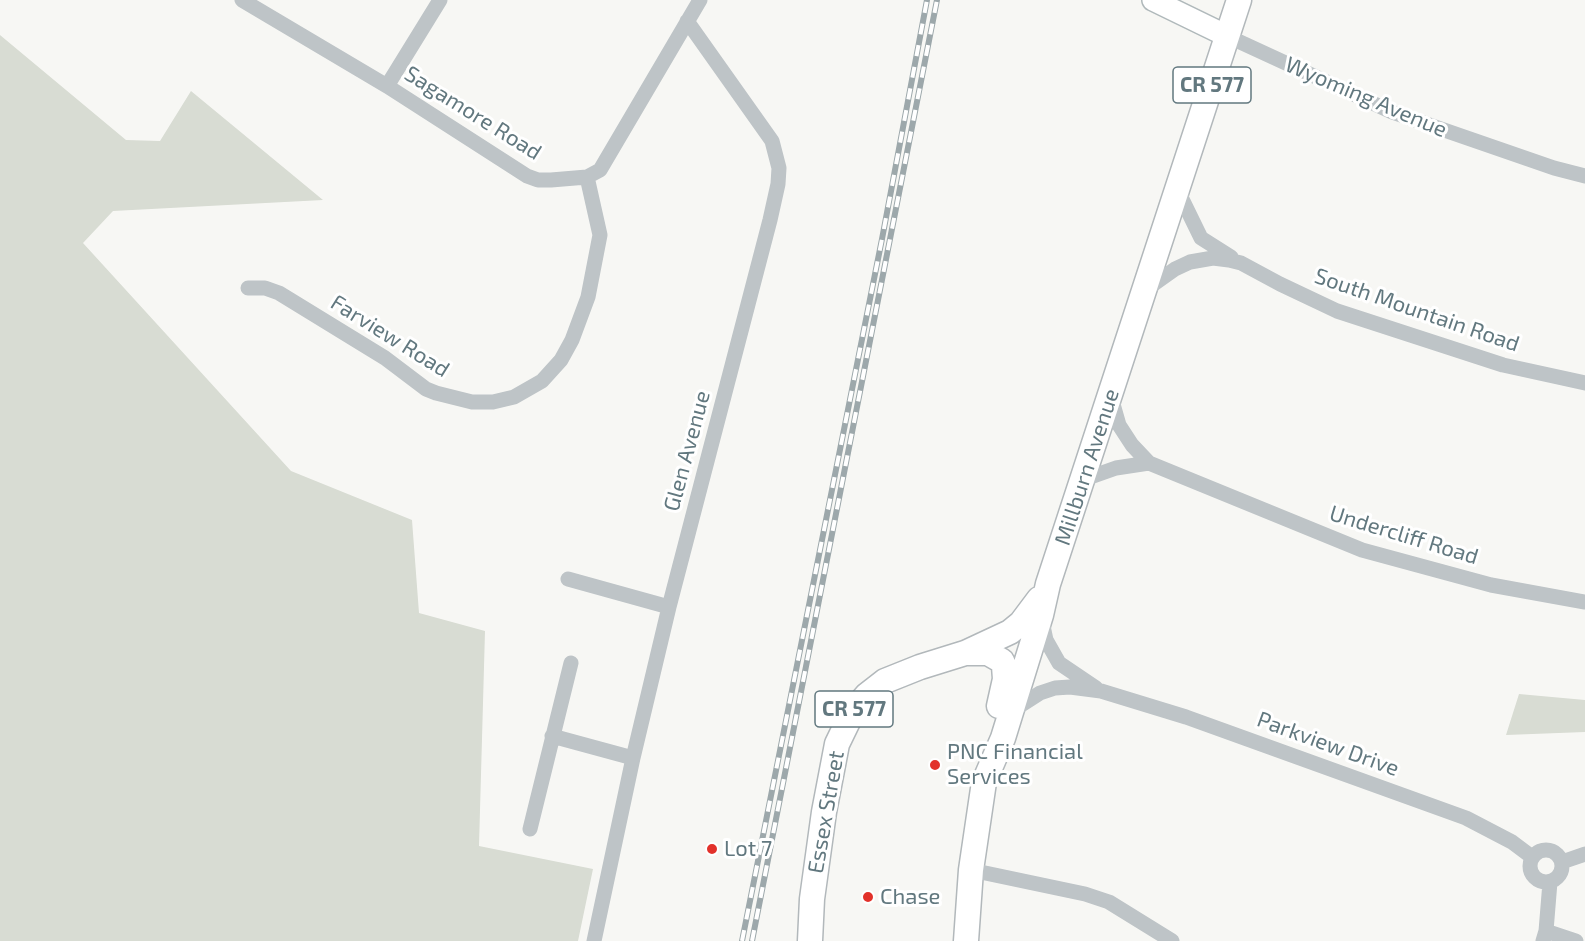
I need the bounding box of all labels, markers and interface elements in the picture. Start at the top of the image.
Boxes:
street label: Wyoming Avenue [1281,51,1451,143]
street label: Sagamore Road [400,60,546,166]
road number: CR 577 [1173,67,1251,103]
street label: South Mountain Road [1311,263,1523,357]
street label: Farview Road [326,289,454,383]
street label: Millburn Avenue [1049,385,1125,549]
street label: Glen Avenue [658,388,716,514]
street label: Undercliff Road [1326,500,1482,570]
road number: CR 577 [815,691,893,727]
street label: Parkview Drive [1253,706,1403,782]
place label: PNC Financial Services [947,739,1083,790]
street label: Essex Street [802,749,850,875]
marker: PNC Financial Services [928,758,942,772]
place label: Lot 7 [724,836,772,862]
marker: Lot 7 [705,842,719,856]
place label: Chase [880,884,940,910]
marker: Chase [861,890,875,904]

